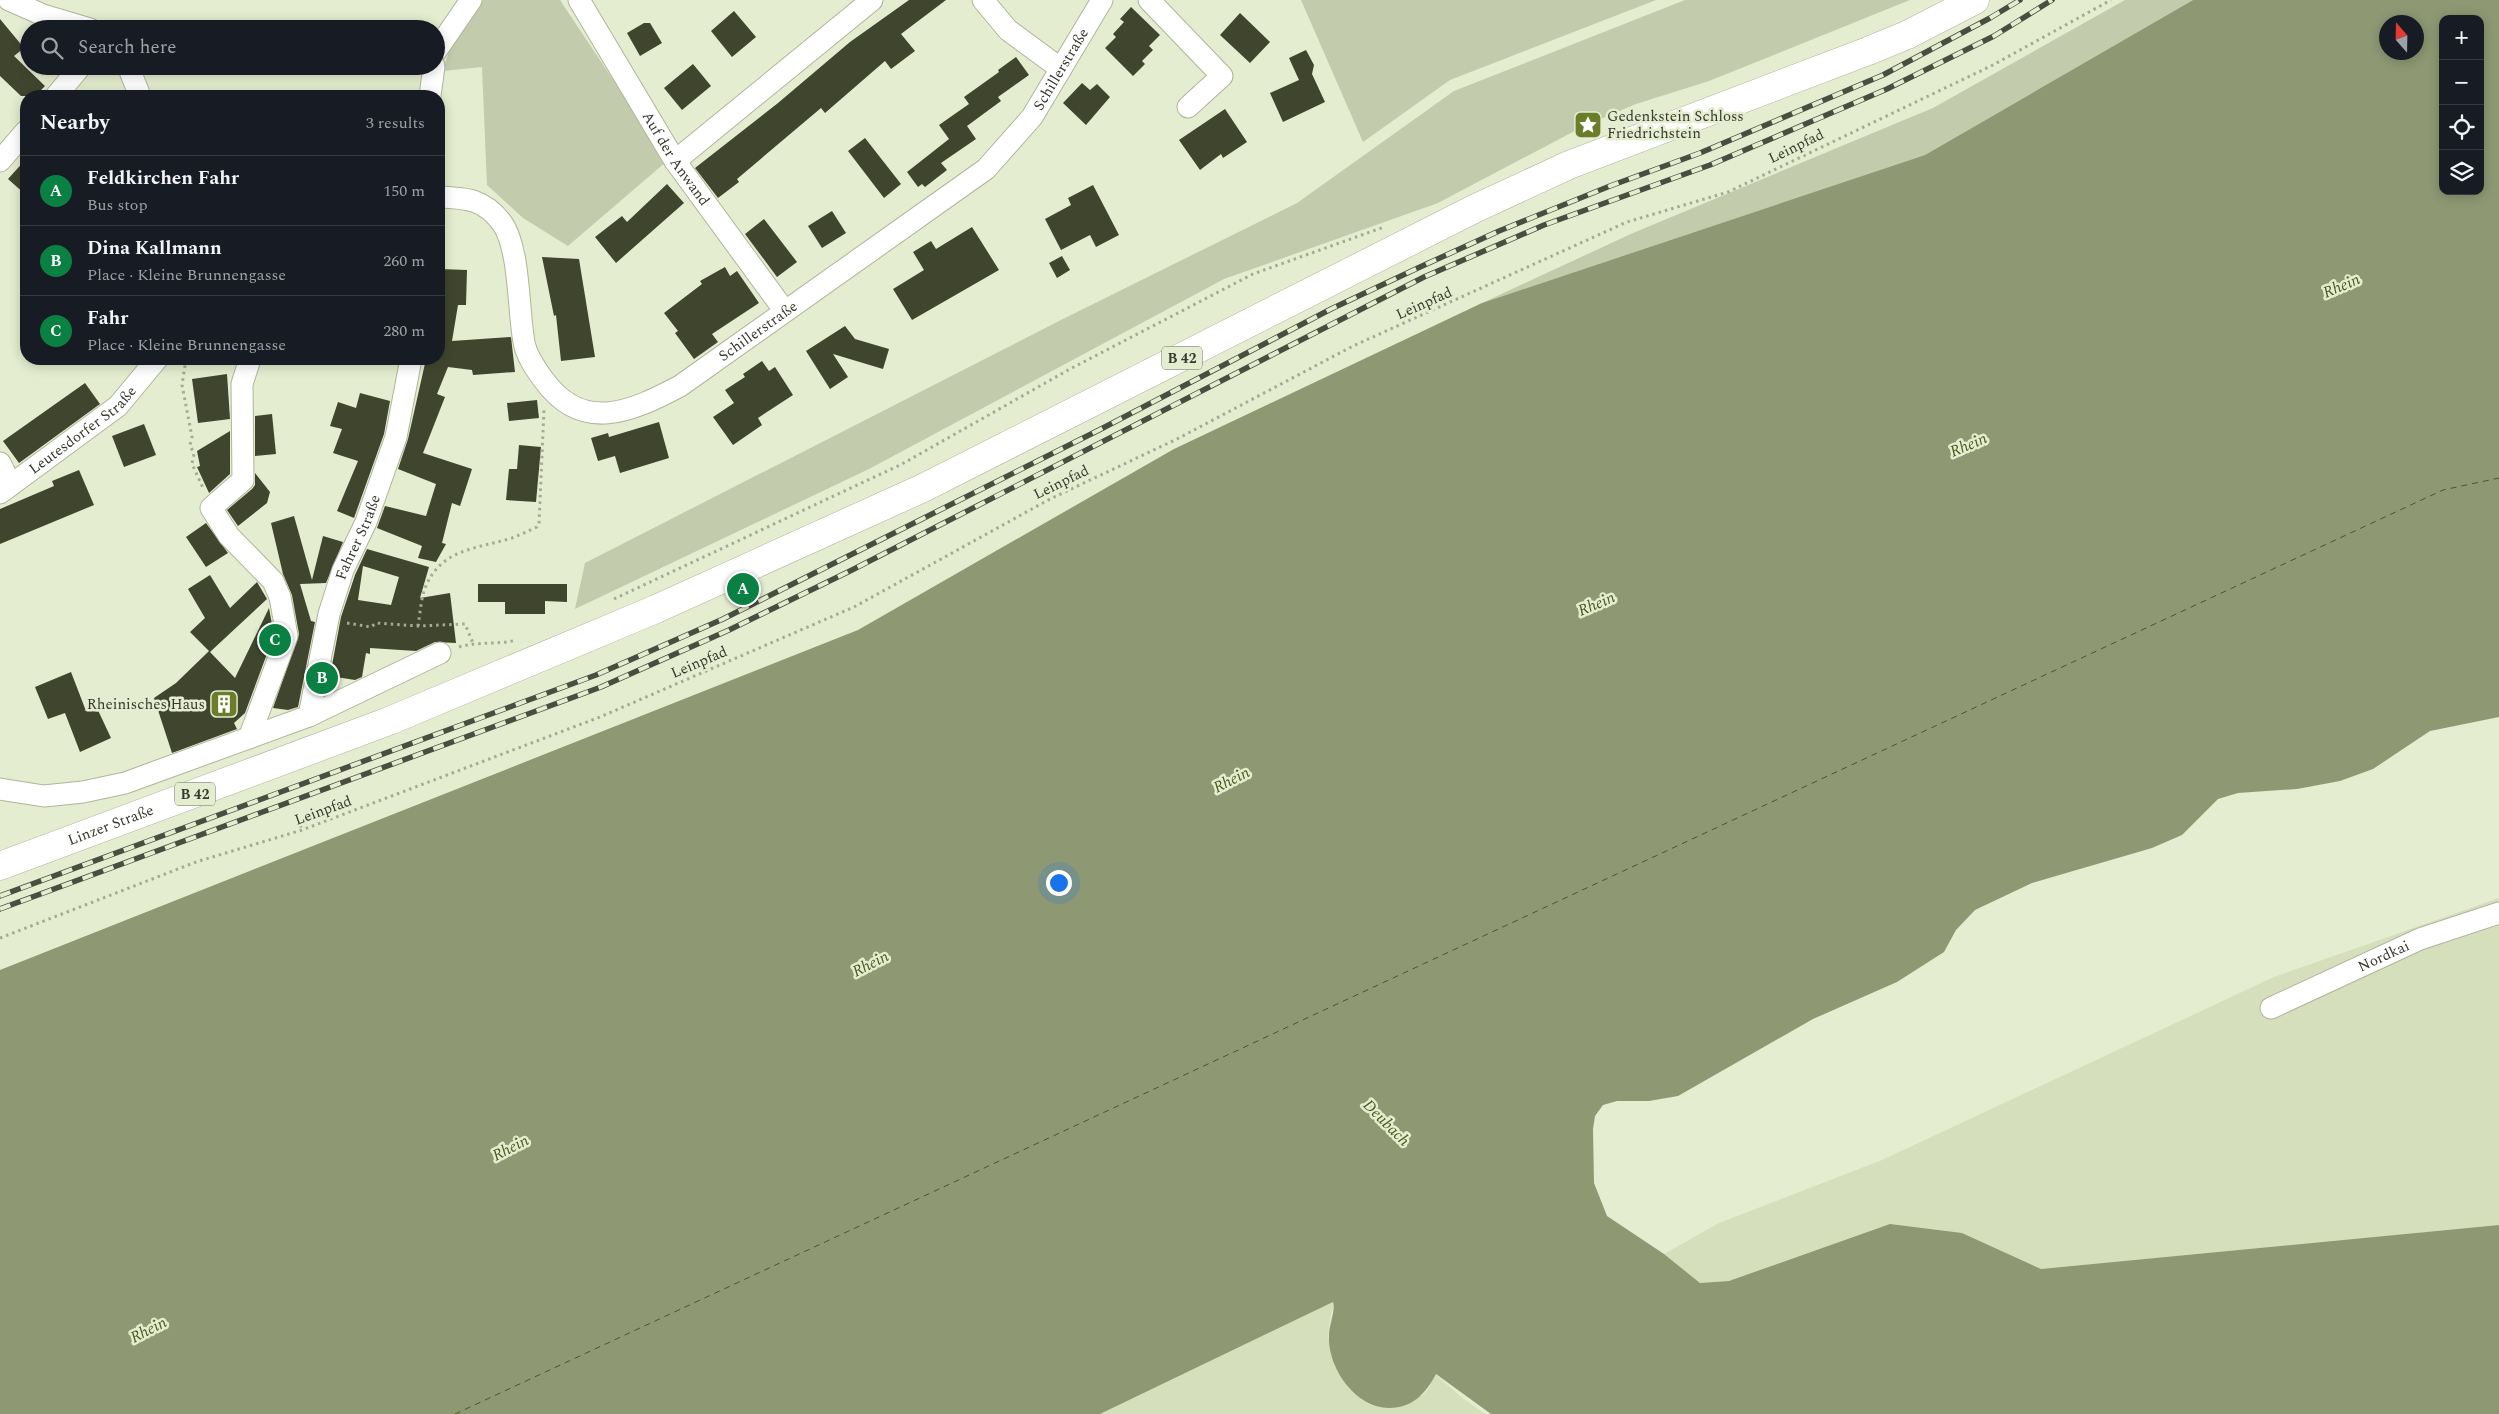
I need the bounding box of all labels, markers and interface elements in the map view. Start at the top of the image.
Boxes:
north arrow [2379,15,2424,60]
map controls [2439,15,2484,195]
button: + [2439,15,2484,60]
search box [20,20,445,75]
street label: Schillerstraße [1027,24,1095,115]
text: Search here [78,33,177,62]
icon: search [38,34,66,62]
button: − [2439,60,2484,105]
place label: Gedenkstein Schloss Friedrichstein [1607,105,1744,145]
button: locate [2439,105,2484,150]
text: Nearby [40,107,110,139]
street label: Auf der Anwand [636,107,715,211]
place icon: Gedenkstein Schloss Friedrichstein [1573,110,1603,140]
text: 3 results [366,111,425,135]
street label: Leinpfad [1764,123,1828,170]
button: layers [2439,150,2484,195]
text: Feldkirchen Fahr [87,164,239,193]
text: A [50,179,62,203]
text: 150 m [383,179,425,203]
text: Bus stop [87,193,148,217]
text: Dina Kallmann [87,234,222,263]
text: B [50,249,62,273]
text: 260 m [383,249,425,273]
text: Place · Kleine Brunnengasse [87,263,286,287]
water label: Rhein [2319,267,2364,304]
street label: Leinpfad [1392,281,1456,326]
street label: Schillerstraße [714,295,802,367]
text: Fahr [87,304,128,333]
text: C [50,319,62,343]
text: 280 m [383,319,425,343]
text: Place · Kleine Brunnengasse [87,333,286,357]
road number: B 42 [1162,346,1202,369]
street label: Leutesdorfer Straße [24,381,142,480]
water label: Rhein [1946,426,1991,463]
street label: Leinpfad [1029,459,1093,506]
street label: Fahrer Straße [330,492,387,583]
pin: A [727,570,759,608]
water label: Rhein [1574,585,1619,622]
pin: C [259,621,291,659]
street label: Leinpfad [667,640,731,685]
pin: B [306,659,338,697]
building icon: Rheinisches Haus [209,689,239,719]
place label: Rheinisches Haus [87,693,205,716]
water label: Rhein [1209,760,1254,799]
road number: B 42 [175,782,215,806]
street label: Leinpfad [291,789,355,831]
street label: Linzer Straße [64,799,157,852]
your location [1046,870,1072,896]
street label: Nordkai [2354,934,2413,978]
water label: Rhein [848,944,893,983]
water label: Deubach [1357,1094,1415,1152]
water label: Rhein [488,1128,533,1167]
water label: Rhein [126,1310,171,1349]

